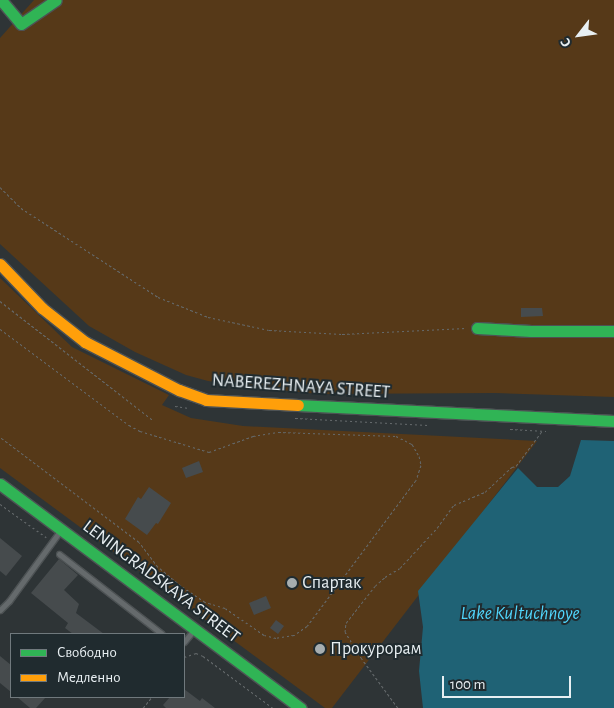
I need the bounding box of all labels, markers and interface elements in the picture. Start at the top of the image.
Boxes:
north arrow [554,10,604,60]
text: С [558,36,574,49]
street label: NABEREZHNAYA STREET [211,370,391,404]
street label: LENINGRADSKAYA STREET [78,516,244,648]
place label: Спартак [302,572,361,594]
marker: Спартак [286,577,298,589]
water label: Lake Kultuchnoye [460,603,580,625]
legend [10,633,185,698]
place label: Прокурорам [330,638,422,660]
marker: Прокурорам [314,643,326,655]
text: Свободно [57,645,117,660]
scale bar [444,666,573,698]
text: Медленно [57,670,121,685]
text: 100 m [450,677,485,692]

